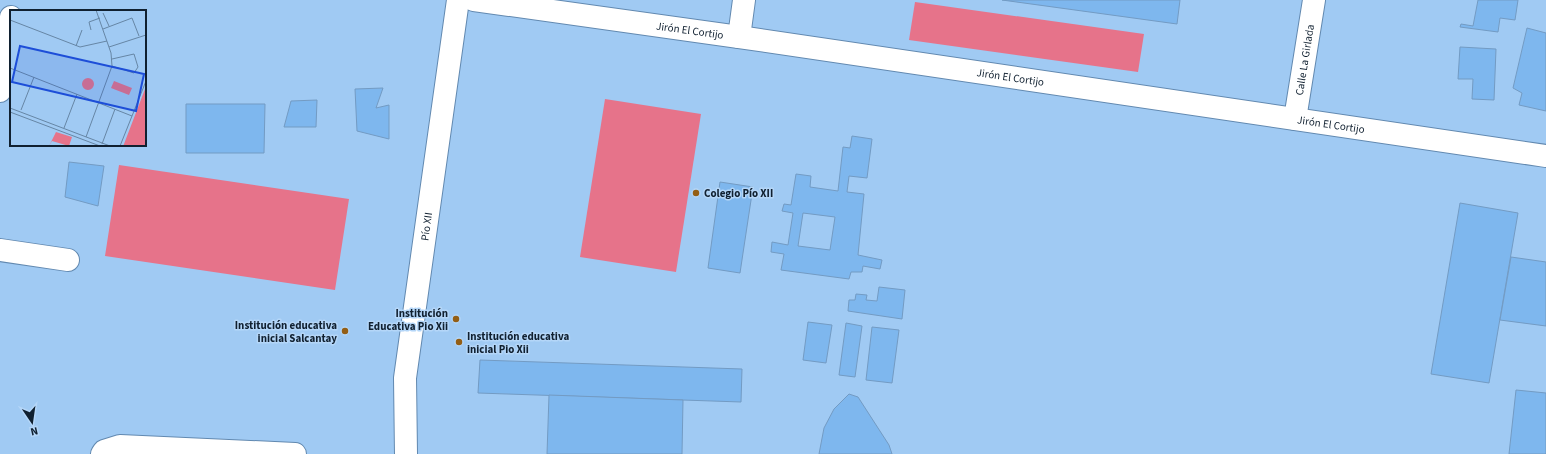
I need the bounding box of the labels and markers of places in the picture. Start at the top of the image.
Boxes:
place label: Colegio Pío XII [704,186,773,201]
marker: Colegio Pío XII [691,188,701,198]
place label: Institución Educativa Pio Xii [368,306,448,334]
marker: Institución Educativa Pio Xii [451,314,461,324]
place label: Institución educativa inicial Salcantay [235,318,337,346]
marker: Institución educativa inicial Salcantay [340,326,350,336]
place label: Institución educativa inicial Pio Xii [467,329,569,357]
marker: Institución educativa inicial Pio Xii [454,337,464,347]

